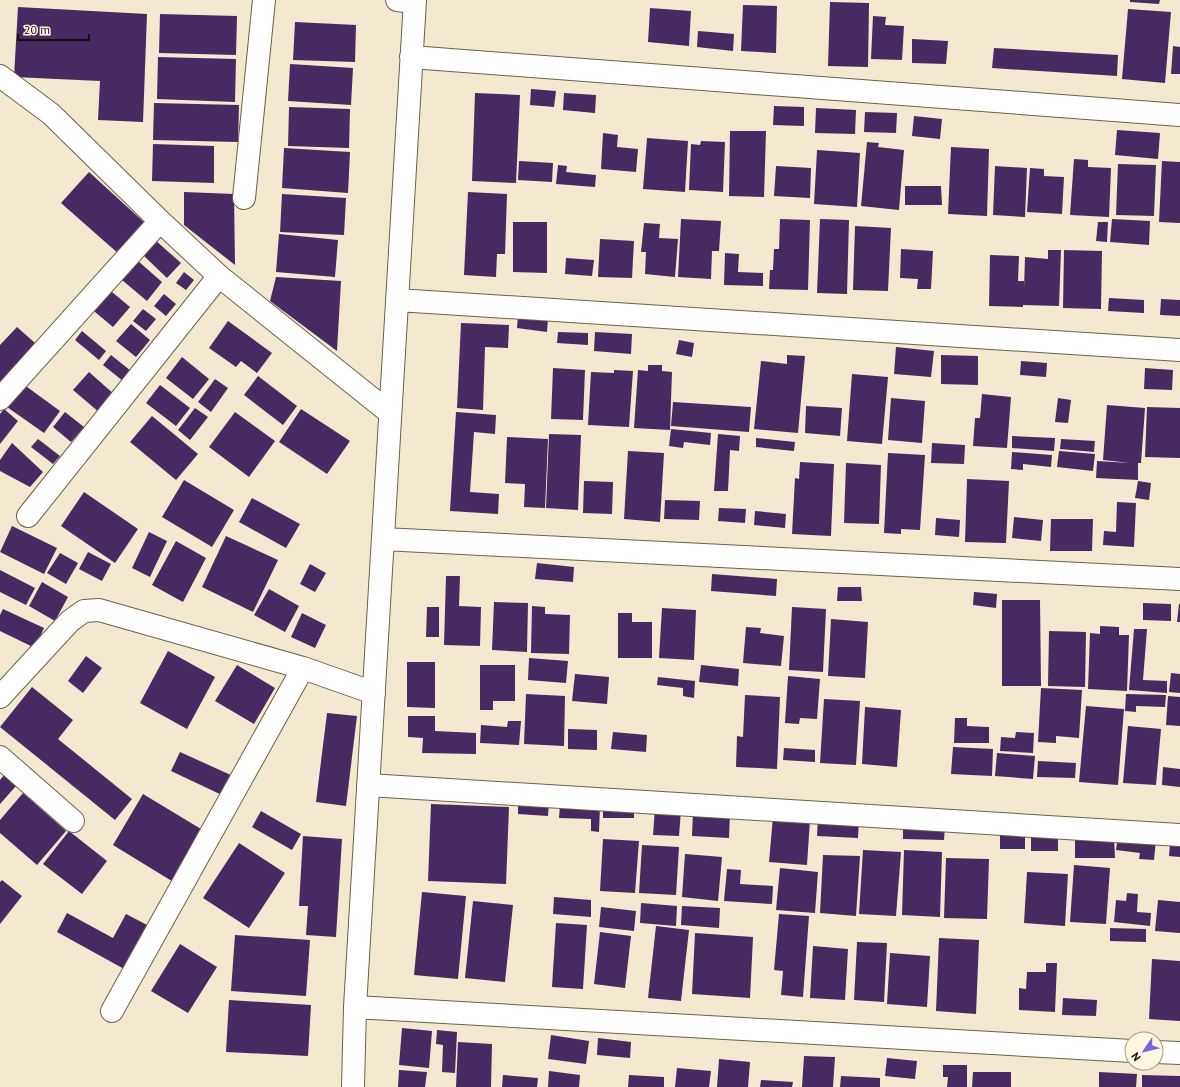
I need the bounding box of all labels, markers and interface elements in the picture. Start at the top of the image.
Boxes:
scale bar [18,16,89,42]
text: 20 m [24,22,50,37]
north arrow [1124,1031,1164,1071]
text: N [1128,1050,1144,1064]

